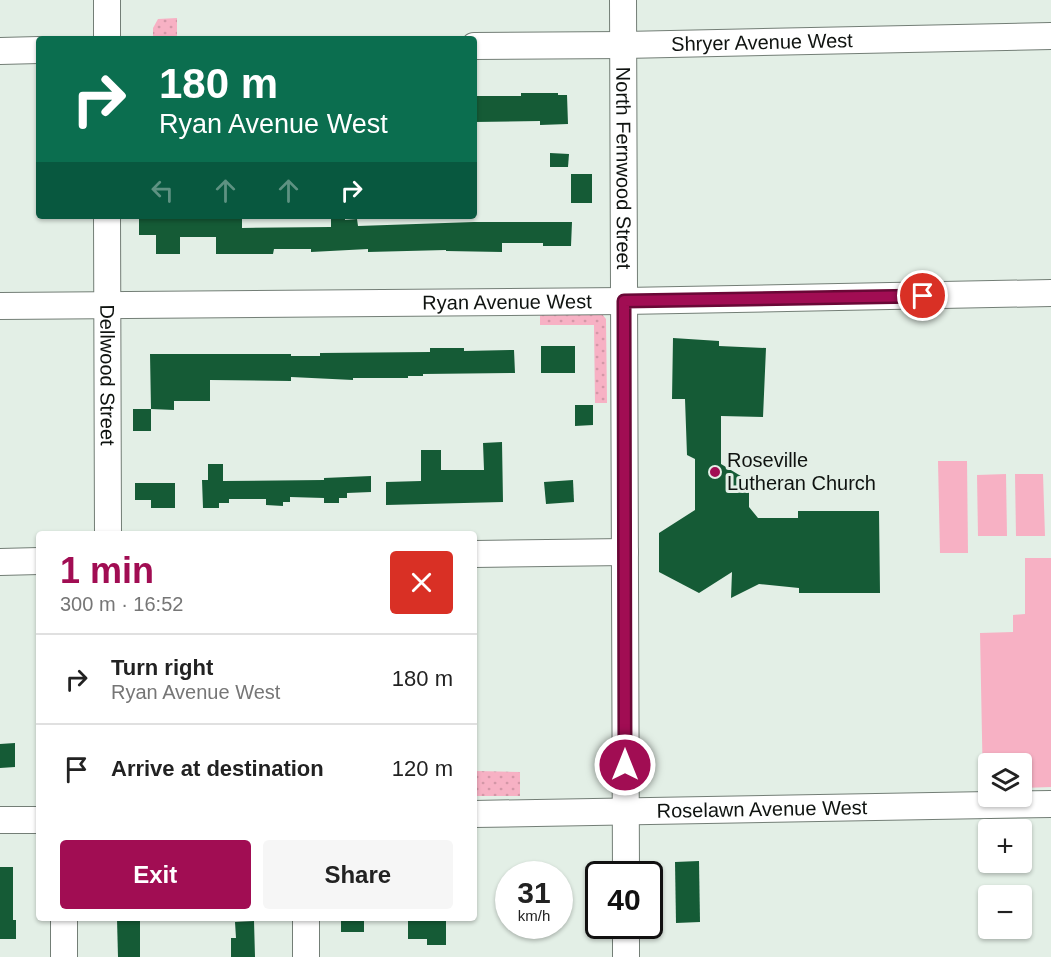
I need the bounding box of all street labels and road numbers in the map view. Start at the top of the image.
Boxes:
street label: Shryer Avenue West [671,29,853,55]
street label: North Fernwood Street [612,67,635,270]
street label: Ryan Avenue West [422,290,592,314]
street label: Dellwood Street [96,304,119,446]
street label: Roselawn Avenue West [657,796,868,822]

